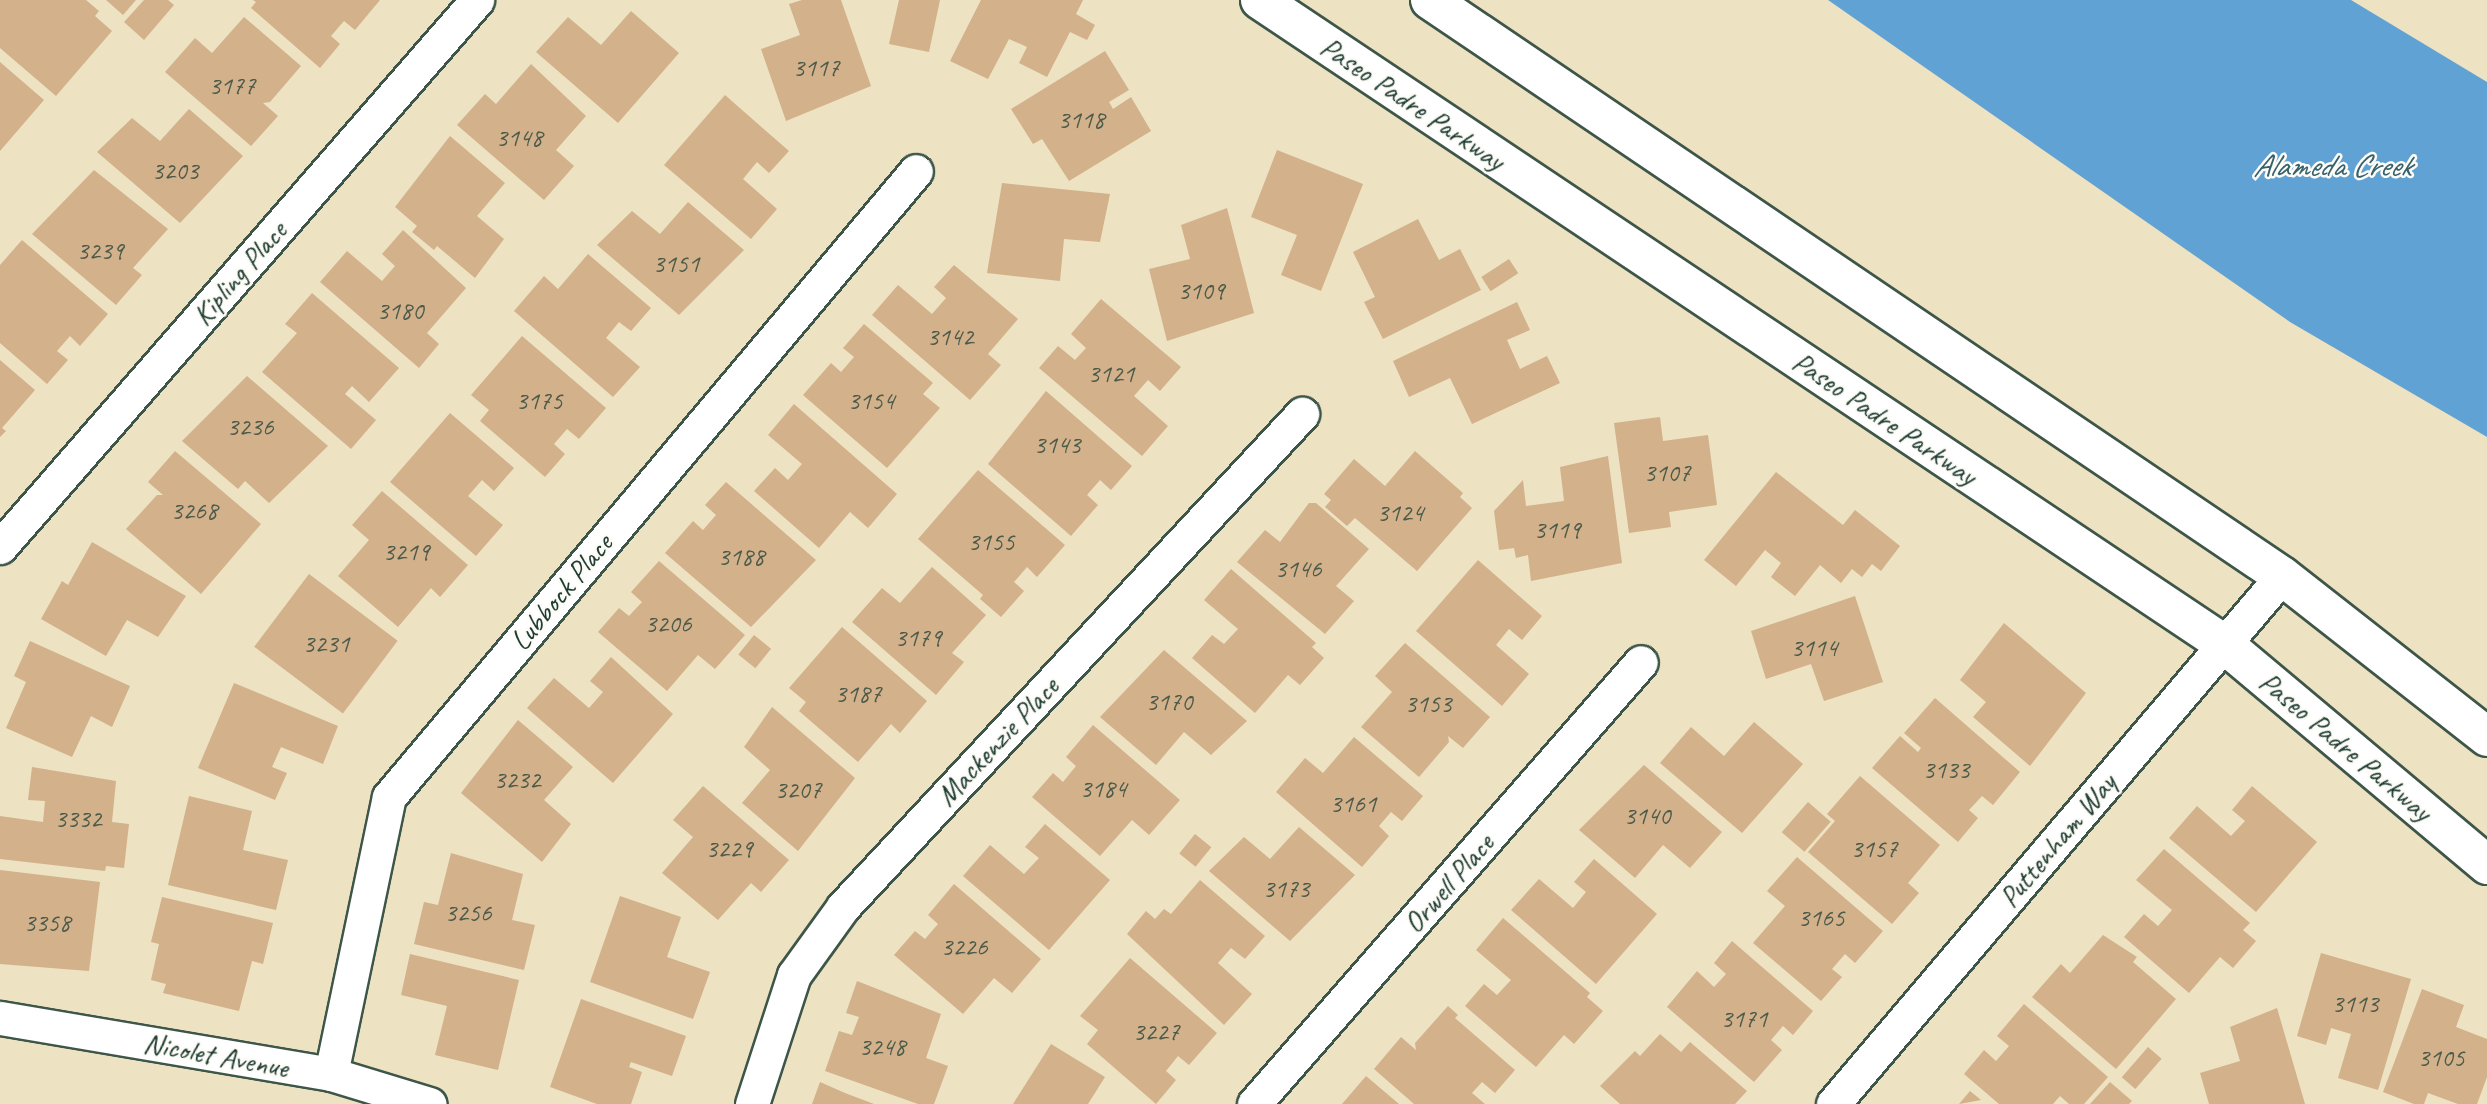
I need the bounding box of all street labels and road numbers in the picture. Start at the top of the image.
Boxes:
street label: Paseo Padre Parkway [1314,28,1512,178]
street label: Kipling Place [184,213,294,333]
street label: Paseo Padre Parkway [1786,343,1984,493]
street label: Lubbock Place [502,526,620,658]
street label: Paseo Padre Parkway [2252,663,2440,829]
street label: Mackenzie Place [928,669,1066,813]
street label: Puttenham Way [1991,766,2123,914]
street label: Orwell Place [1395,826,1501,940]
street label: Nicolet Avenue [141,1025,291,1085]

